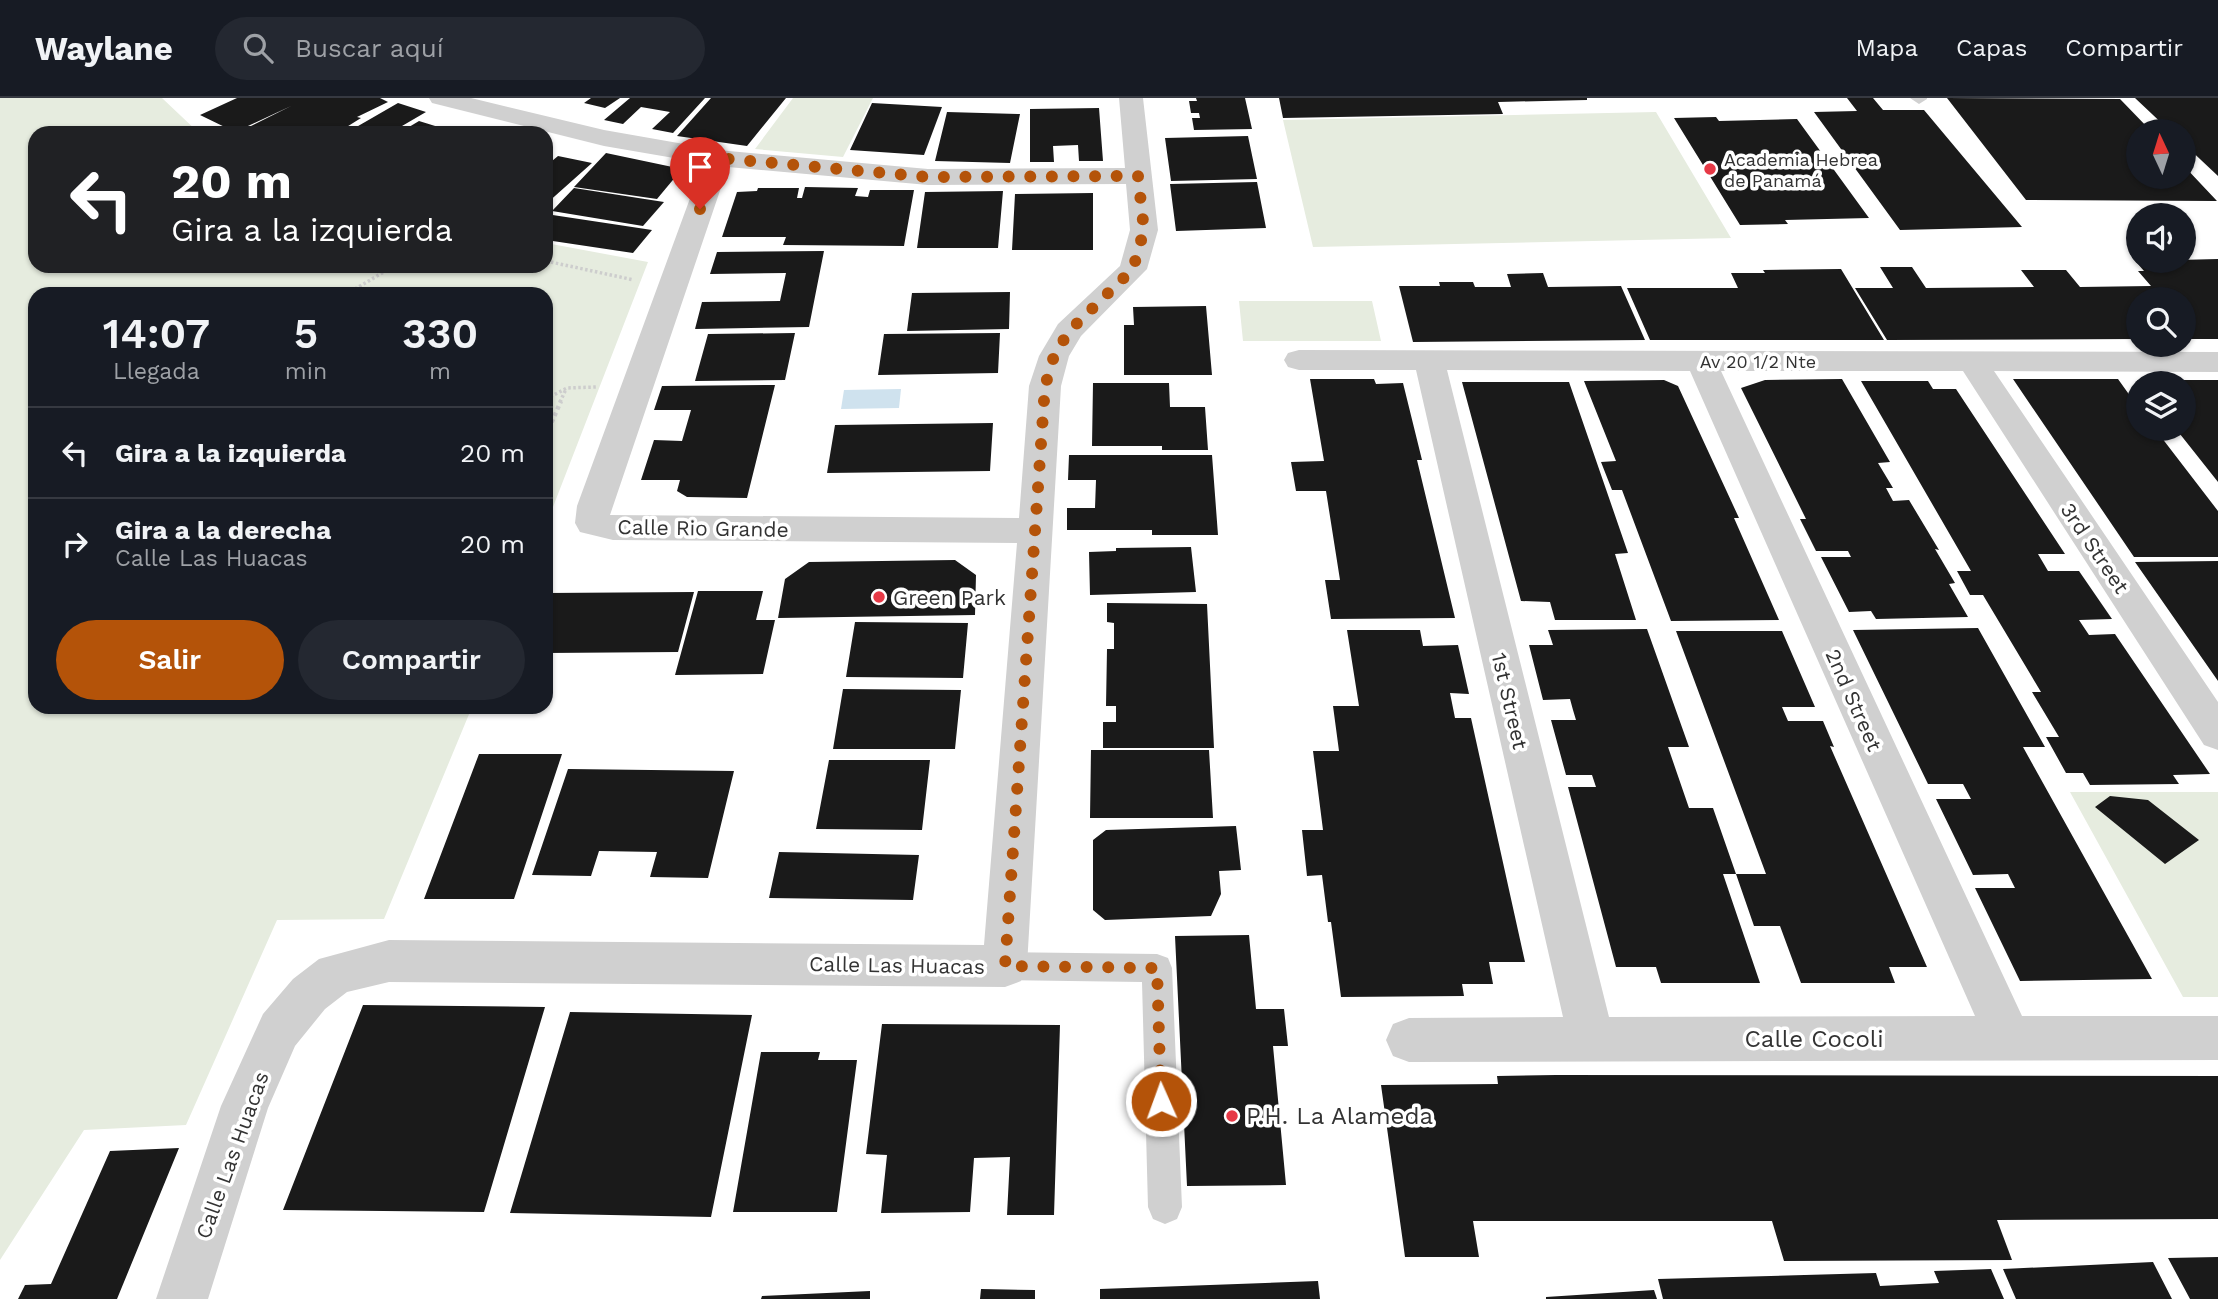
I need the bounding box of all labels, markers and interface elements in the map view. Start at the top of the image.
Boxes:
search box [215,17,705,80]
text: Waylane [35,29,173,68]
icon: search [239,29,277,67]
text: Buscar aquí [295,33,444,63]
text: Mapa [1855,34,1918,62]
text: Capas [1956,34,2027,62]
text: Compartir [2065,34,2183,62]
north arrow [2126,119,2196,189]
map controls [2126,119,2196,441]
pin [670,137,730,209]
icon: arrive [681,148,719,186]
place label: Academia Hebrea de Panamá [1724,149,1878,191]
text: 20 m [171,152,292,210]
icon: left [56,154,147,245]
marker: Academia Hebrea de Panamá [1702,161,1718,177]
button: sound [2126,203,2196,273]
text: Gira a la izquierda [171,211,453,249]
button: search [2126,287,2196,357]
text: 14:07 [103,309,210,358]
text: 5 [294,309,318,358]
text: 330 [402,309,478,358]
street label: Av 20 1/2 Nte [1700,351,1816,372]
text: Llegada [113,358,200,385]
text: min [285,358,327,385]
text: m [429,358,451,385]
button: layers [2126,371,2196,441]
icon: left [56,434,94,472]
text: Gira a la izquierda [115,438,346,468]
text: 20 m [460,438,525,468]
street label: 3rd Street [2056,498,2135,598]
street label: Calle Rio Grande [617,514,789,542]
text: Gira a la derecha [115,515,331,545]
icon: right [56,525,94,563]
text: 20 m [460,529,525,559]
text: Calle Las Huacas [115,545,308,572]
place label: Green Park [893,585,1006,610]
marker: Green Park [871,589,887,605]
button: Salir [56,620,284,700]
button: Compartir [298,620,525,700]
street label: 2nd Street [1820,645,1888,755]
street label: 1st Street [1487,650,1533,752]
street label: Calle Las Huacas [809,951,985,979]
street label: Calle Cocoli [1744,1025,1884,1053]
position arrow [1124,1064,1198,1138]
street label: Calle Las Huacas [190,1068,274,1242]
place label: P.H. La Alameda [1246,1102,1433,1130]
marker: P.H. La Alameda [1224,1108,1240,1124]

